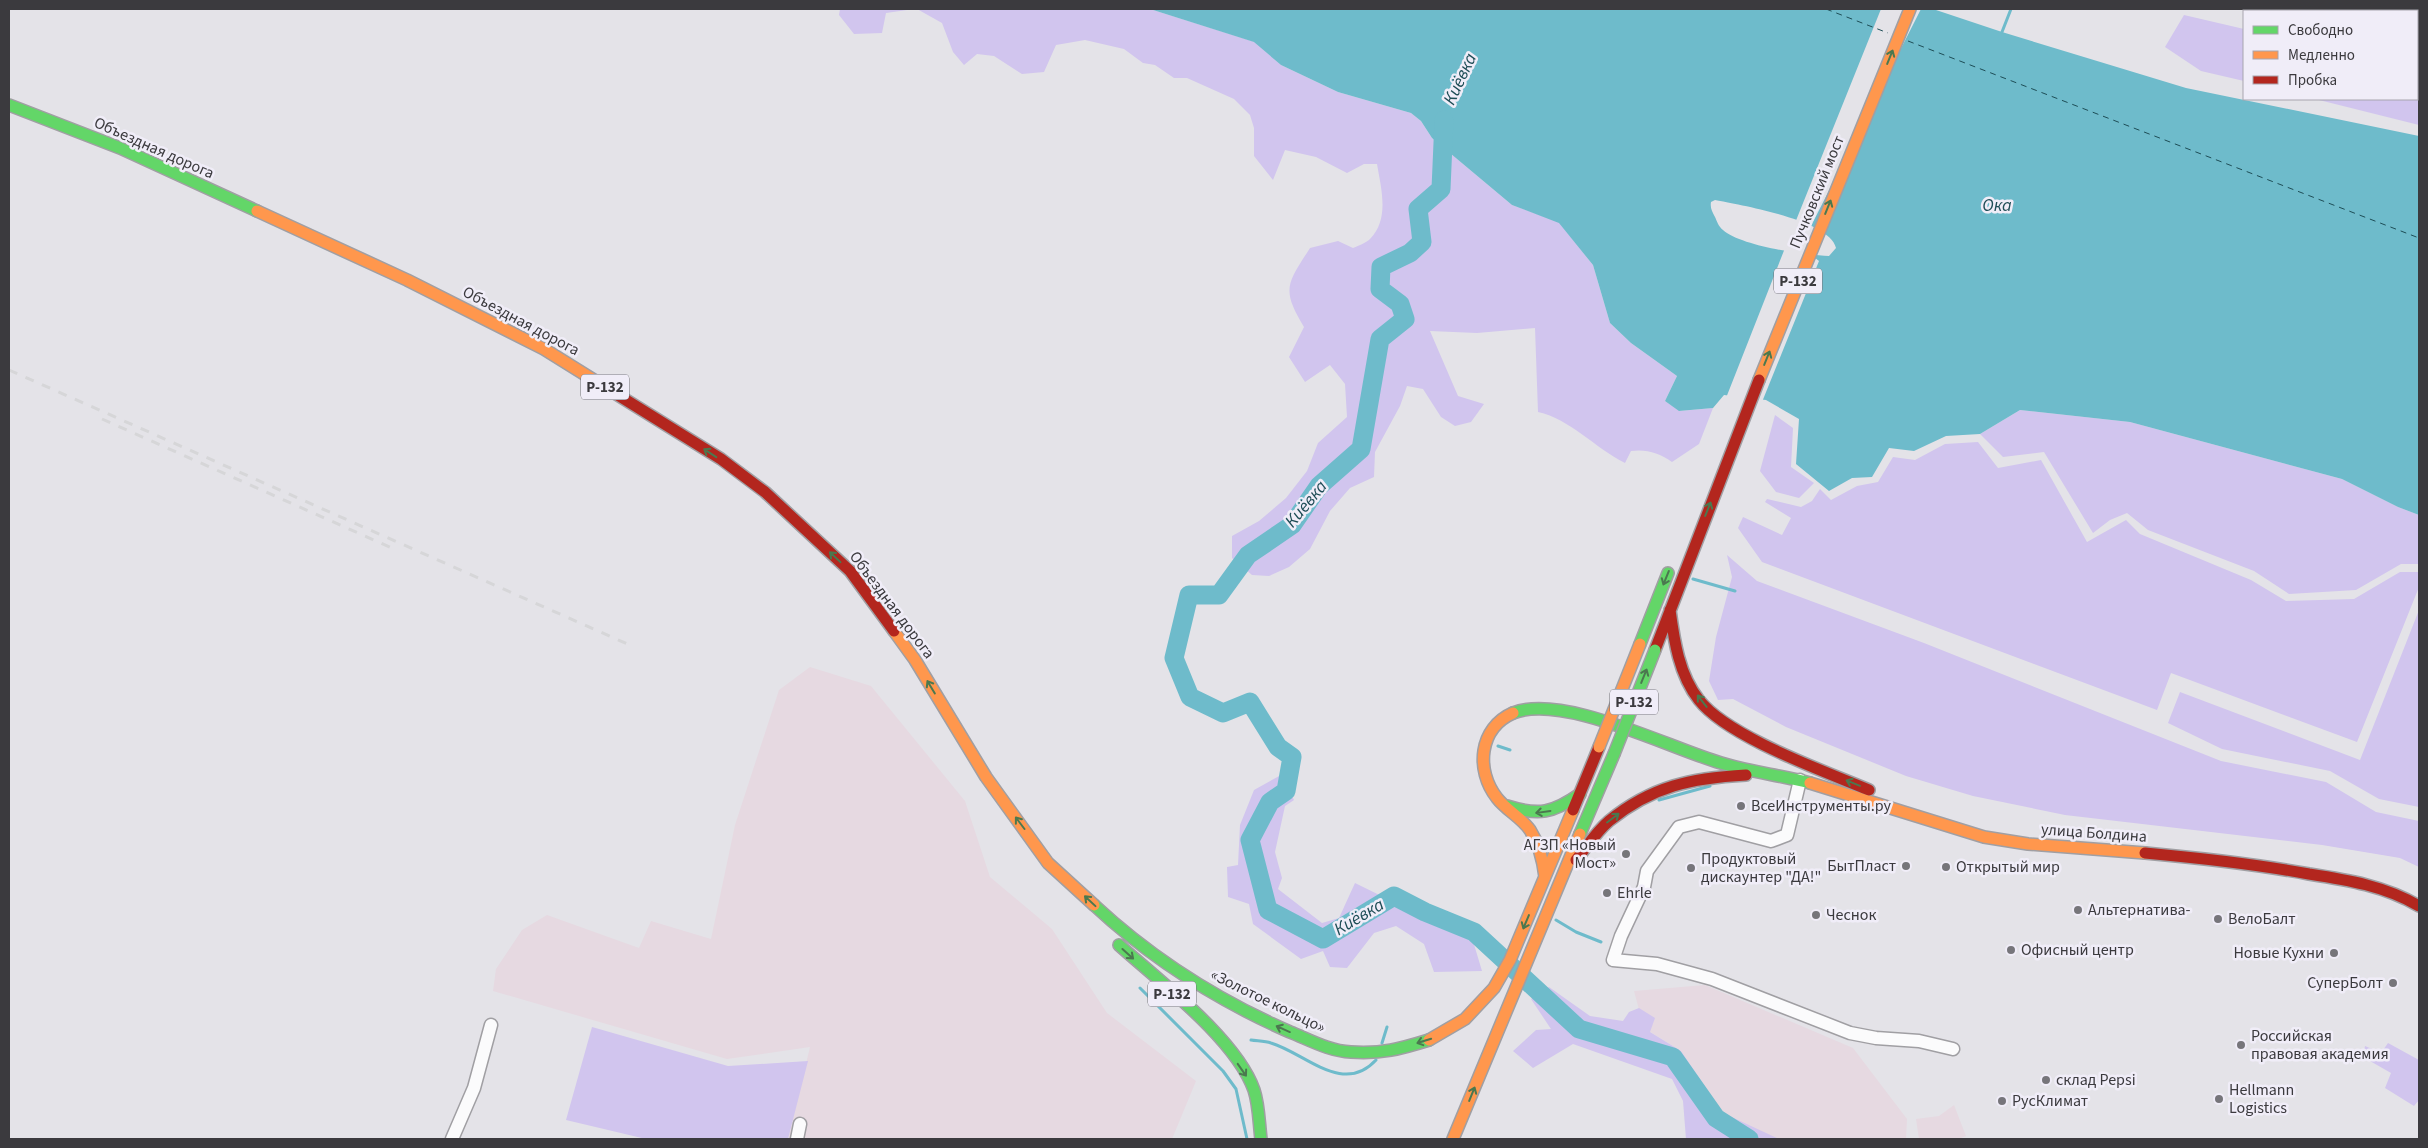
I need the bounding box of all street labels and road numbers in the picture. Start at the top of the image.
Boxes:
street label: Объездная дорога [90,112,218,184]
street label: Пучковский мост [1784,132,1850,252]
road number: Р-132 [1774,268,1822,294]
street label: Объездная дорога [459,281,583,361]
road number: Р-132 [581,374,629,400]
street label: Объездная дорога [844,547,940,663]
road number: Р-132 [1610,690,1658,714]
street label: улица Болдина [2040,818,2148,848]
street label: «Золотое кольцо» [1207,964,1329,1038]
road number: Р-132 [1148,982,1196,1006]

